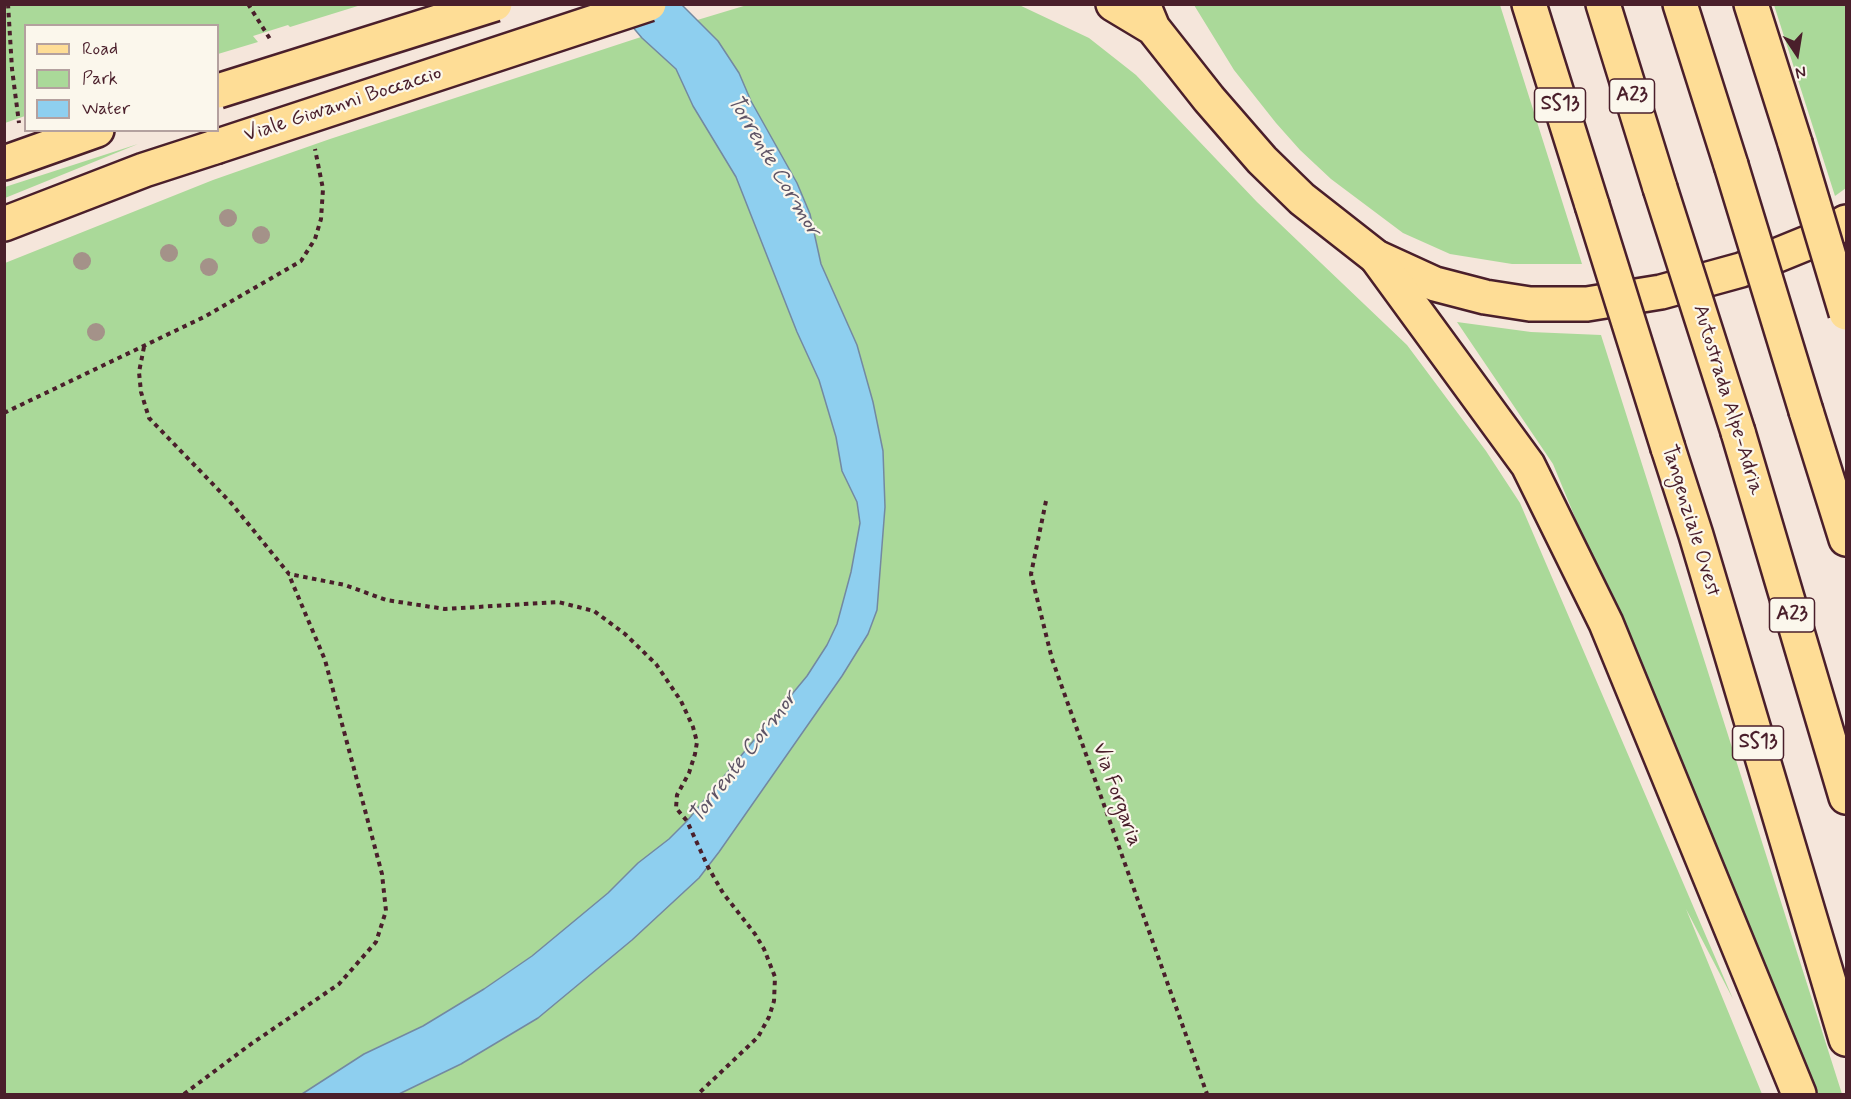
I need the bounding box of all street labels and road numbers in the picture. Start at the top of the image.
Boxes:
street label: Viale Giovanni Boccaccio [241,61,445,149]
road number: A23 [1610,79,1654,113]
road number: SS13 [1534,88,1586,122]
street label: Autostrada Alpe-Adria [1686,302,1768,498]
street label: Tangenziale Ovest [1655,442,1725,600]
road number: A23 [1770,598,1814,632]
road number: SS13 [1732,726,1784,760]
street label: Via Forgaria [1086,740,1146,850]

